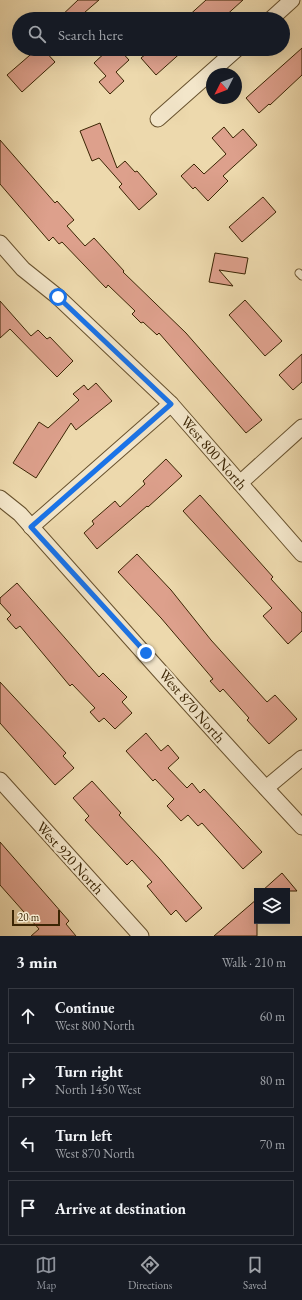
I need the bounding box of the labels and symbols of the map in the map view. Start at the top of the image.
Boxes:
north arrow [206,68,242,104]
route start [49,288,67,306]
street label: West 800 North [177,412,252,494]
route end [137,644,155,662]
street label: West 870 North [155,665,230,747]
street label: West 920 North [33,817,108,898]
scale bar [12,908,60,927]

